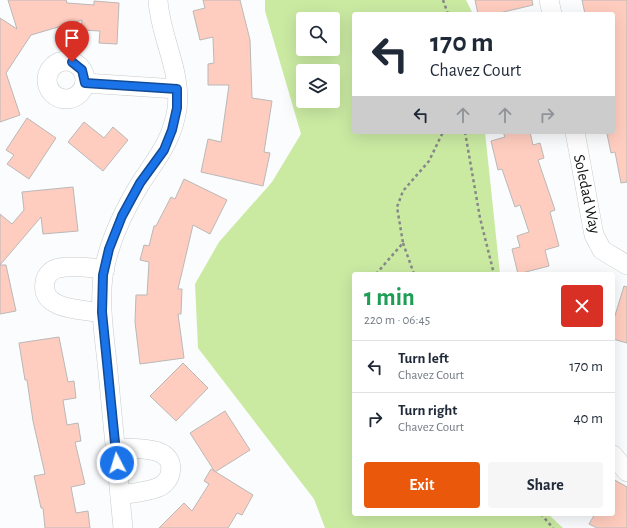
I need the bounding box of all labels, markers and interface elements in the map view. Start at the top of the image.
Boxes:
map controls [296,12,340,108]
button: search [296,12,340,56]
pin [55,21,89,62]
icon: arrive [61,27,83,49]
icon: left [364,28,416,80]
text: 170 m [430,29,494,57]
text: Chavez Court [430,62,521,80]
button: layers [296,64,340,108]
icon: left [410,104,432,126]
icon: ahead [452,104,474,126]
icon: ahead [494,104,516,126]
icon: right [536,104,558,126]
street label: Soledad Way [570,153,603,235]
button: close [561,285,603,327]
text: 1 min [364,286,415,310]
text: 220 m · 06:45 [364,314,430,327]
text: Turn left [398,351,449,366]
icon: left [364,356,386,378]
text: 170 m [569,359,603,374]
text: Chavez Court [398,369,464,382]
text: Turn right [398,403,457,418]
icon: right [364,408,386,430]
text: 40 m [573,411,603,426]
text: Chavez Court [398,421,464,434]
position arrow [96,442,138,484]
button: Exit [364,462,480,508]
button: Share [488,462,603,508]

